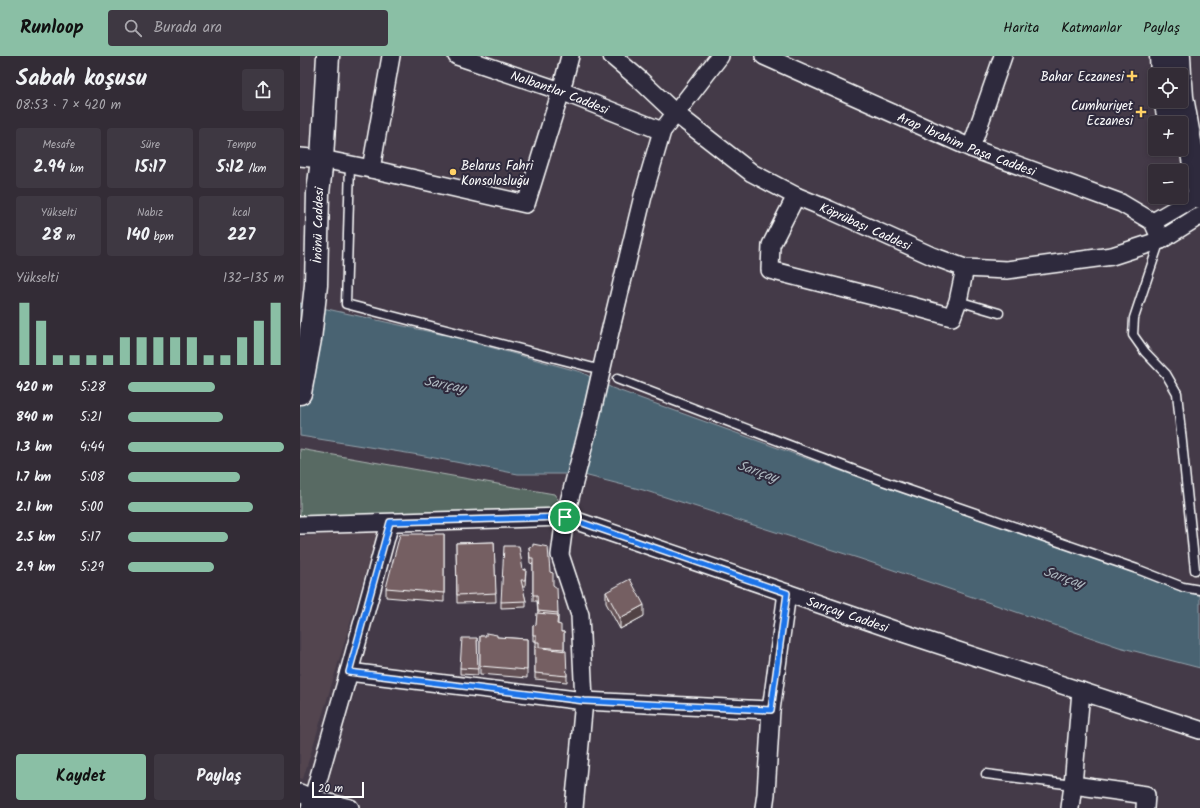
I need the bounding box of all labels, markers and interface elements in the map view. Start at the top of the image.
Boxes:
search box [108,10,388,46]
text: Runloop [20,13,84,43]
text: Burada ara [154,16,222,40]
icon: search [122,17,144,39]
text: Harita [1003,17,1039,39]
text: Katmanlar [1061,17,1121,39]
text: Paylaş [1143,17,1180,39]
text: Sabah koşusu [16,62,147,97]
street label: Nalbantlar Caddesi [508,66,612,121]
place label: Bahar Eczanesi [1040,67,1125,88]
map controls [1148,68,1188,204]
button: locate [1148,68,1188,108]
button: share [242,69,284,111]
marker: Bahar Eczanesi [1127,71,1137,81]
text: 08:53 · 7 × 420 m [16,95,121,116]
place label: Cumhuriyet Eczanesi [1071,96,1134,132]
street label: Arap İbrahim Paşa Caddesi [893,107,1039,183]
marker: Cumhuriyet Eczanesi [1136,107,1146,117]
button: + [1148,116,1188,156]
text: Mesafe [42,136,75,154]
text: Süre [140,136,160,154]
text: Tempo [226,136,256,154]
text: 2.94 [34,154,65,181]
text: 15:17 [134,154,166,181]
text: 5:12 [216,154,244,181]
place label: Belarus Fahri Konsolosluğu [461,156,534,192]
text: km [65,160,84,178]
text: /km [244,160,266,178]
button: − [1148,164,1188,204]
marker: Belarus Fahri Konsolosluğu [448,167,458,177]
street label: İnönü Caddesi [307,185,331,264]
street label: Köprübaşı Caddesi [816,198,915,258]
text: Yükselti [41,204,77,222]
text: Nabız [137,204,163,222]
text: kcal [232,204,250,222]
text: 28 [42,222,62,249]
text: 140 [126,222,149,249]
text: 227 [227,222,255,249]
text: m [62,228,75,246]
text: bpm [149,228,174,246]
text: Yükselti [16,268,59,289]
text: 132–135 m [223,268,284,289]
water label: Sarıçay [422,370,470,400]
text: 420 m [16,377,53,398]
text: 5:28 [80,377,106,398]
text: 840 m [16,407,53,428]
text: 5:21 [80,407,102,428]
text: 1.3 km [16,437,52,458]
text: 4:44 [80,437,105,458]
water label: Sarıçay [734,455,783,490]
text: 1.7 km [16,467,51,488]
text: 5:08 [80,467,105,488]
text: 2.1 km [16,497,53,518]
text: 5:00 [80,497,103,518]
pin [548,500,582,534]
icon: arrive [554,506,576,528]
text: 2.5 km [16,527,55,548]
text: 5:17 [80,527,100,548]
text: 2.9 km [16,557,55,578]
text: 5:29 [80,557,104,578]
water label: Sarıçay [1040,561,1089,596]
street label: Sarıçay Caddesi [803,592,892,639]
button: Kaydet [16,754,146,800]
button: Paylaş [154,754,284,800]
scale bar [312,780,364,799]
text: 20 m [318,780,343,798]

